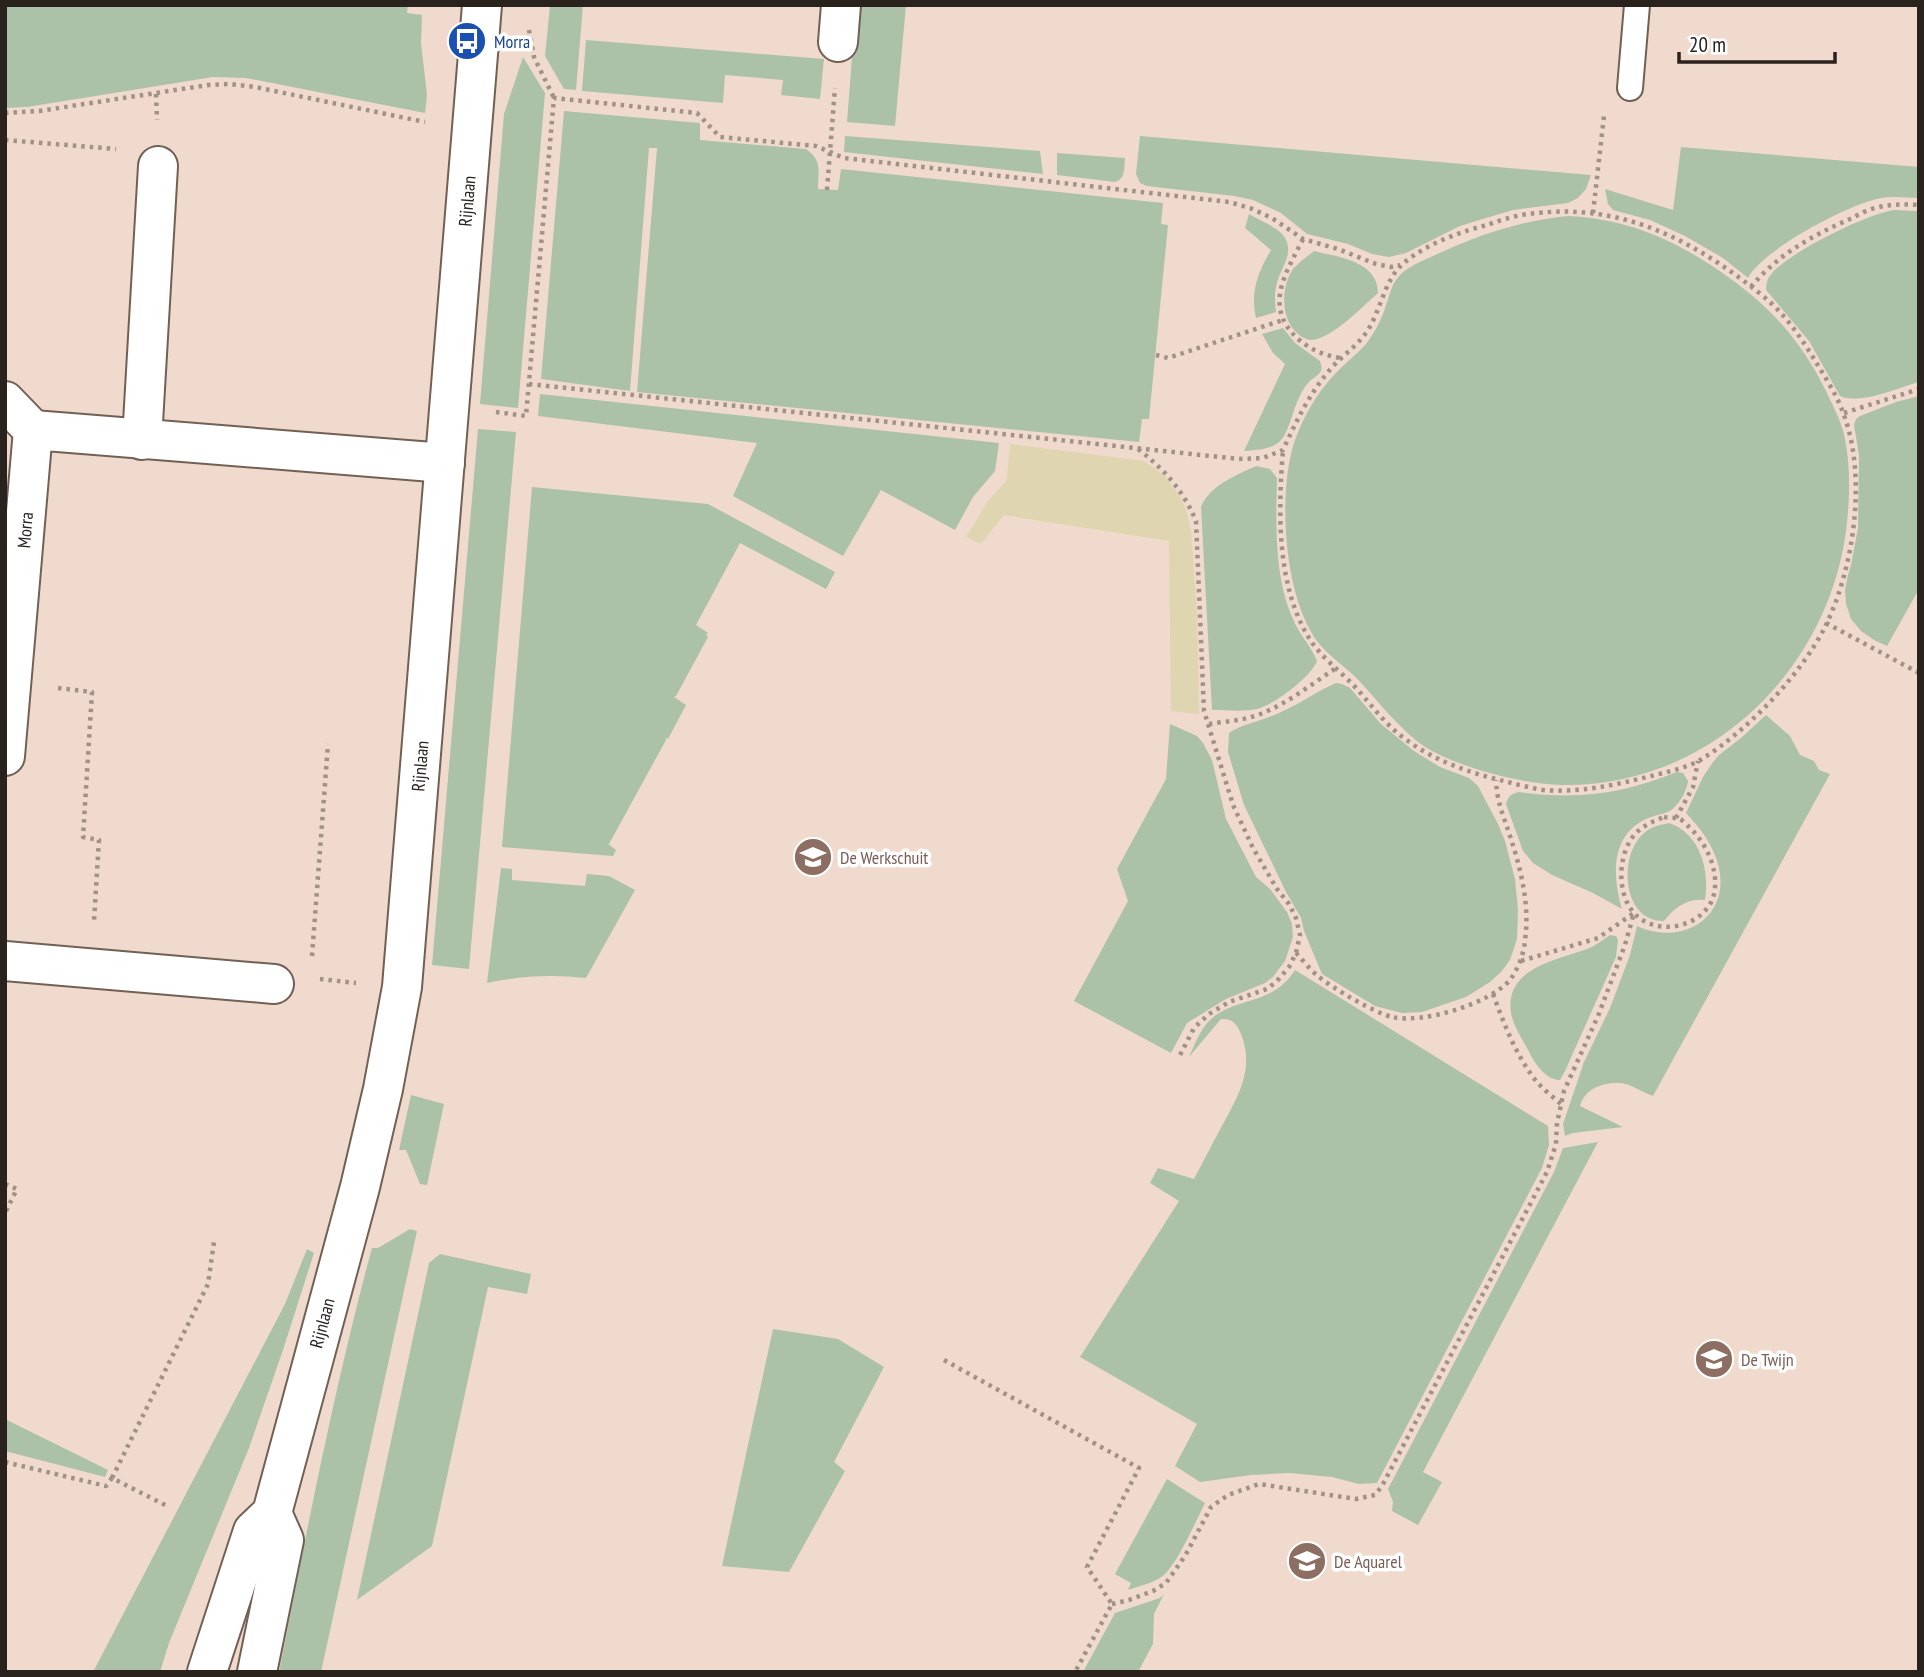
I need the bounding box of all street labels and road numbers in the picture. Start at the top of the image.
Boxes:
street label: Rijnlaan [453,175,481,227]
street label: Morra [12,511,38,549]
street label: Rijnlaan [406,740,434,792]
street label: Rijnlaan [304,1295,340,1351]

